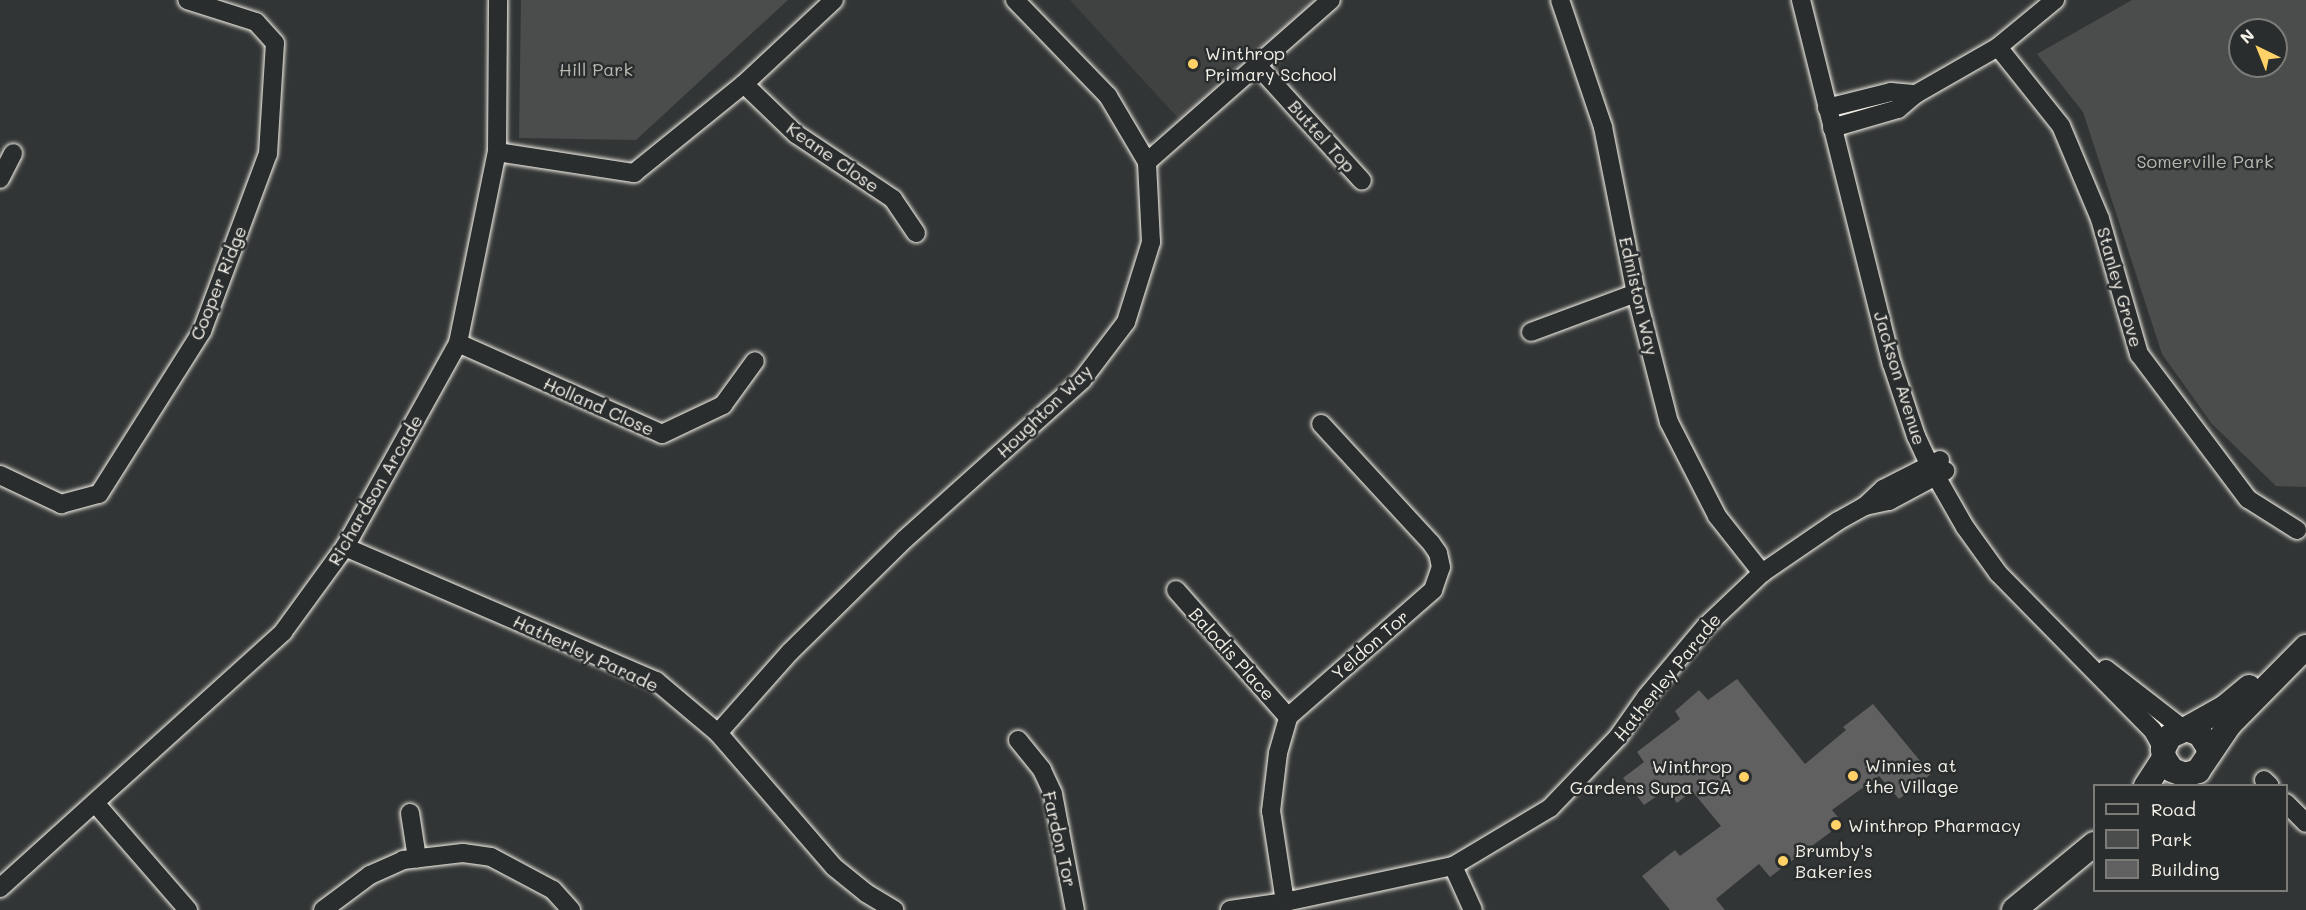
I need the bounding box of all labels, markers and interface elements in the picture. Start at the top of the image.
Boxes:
north arrow [2228,18,2288,78]
text: N [2235,24,2258,48]
place label: Winthrop Primary School [1205,43,1337,86]
marker: Winthrop Primary School [1186,57,1200,71]
park label: Hill Park [559,58,633,80]
street label: Buttel Top [1284,95,1360,177]
street label: Keane Close [783,117,883,197]
park label: Somerville Park [2136,150,2274,172]
street label: Cooper Ridge [185,223,251,343]
street label: Stanley Grove [2093,225,2147,349]
street label: Edmiston Way [1615,235,1663,357]
street label: Jackson Avenue [1869,309,1931,447]
street label: Houghton Way [992,360,1096,462]
street label: Holland Close [540,372,658,440]
street label: Richardson Arcade [323,411,427,569]
street label: Balodis Place [1185,603,1279,705]
street label: Yeldon Tor [1327,606,1413,684]
street label: Hatherley Parade [1609,609,1725,745]
street label: Hatherley Parade [510,610,662,696]
place label: Winnies at the Village [1865,755,1959,798]
place label: Winthrop Gardens Supa IGA [1570,756,1732,798]
marker: Winnies at the Village [1846,769,1860,783]
marker: Winthrop Gardens Supa IGA [1737,770,1751,784]
legend [2093,784,2288,892]
street label: Fardon Tor [1038,789,1082,889]
text: Road [2151,797,2196,821]
place label: Winthrop Pharmacy [1848,814,2021,836]
marker: Winthrop Pharmacy [1829,818,1843,832]
text: Park [2151,827,2192,851]
place label: Brumby's Bakeries [1795,840,1873,882]
marker: Brumby's Bakeries [1776,854,1790,868]
text: Building [2151,857,2219,881]

